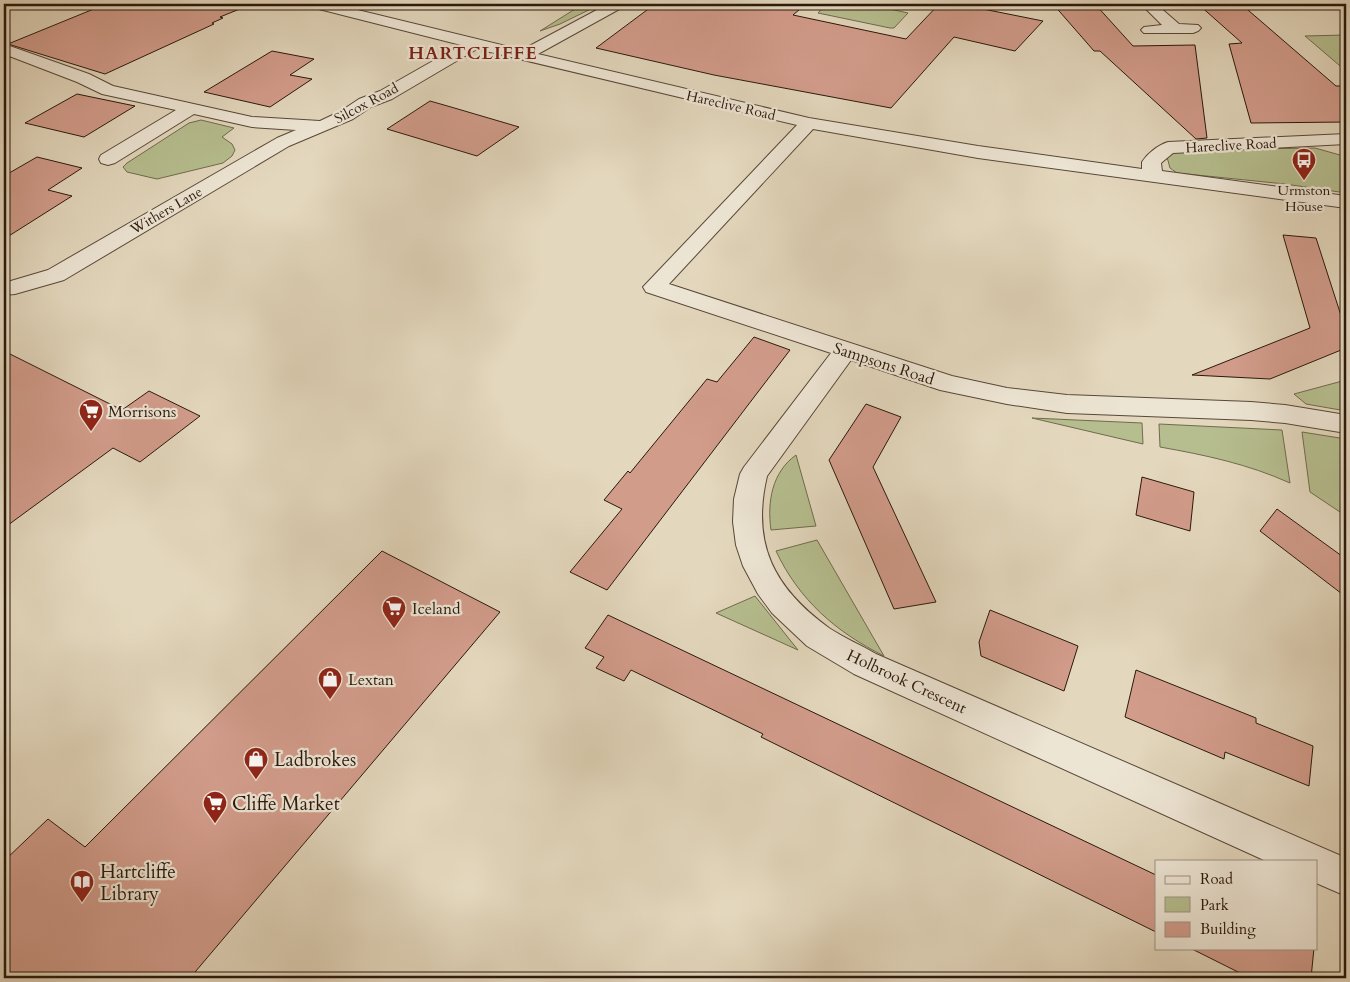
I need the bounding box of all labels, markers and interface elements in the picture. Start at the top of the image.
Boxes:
district label: HARTCLIFFE [408,41,538,66]
street label: Silcox Road [331,78,402,128]
street label: Hareclive Road [684,86,778,125]
street label: Hareclive Road [1185,134,1278,157]
bus stop icon: Urmston House [1291,147,1317,181]
place label: Urmston House [1277,181,1331,216]
street label: Withers Lane [126,182,206,239]
street label: Sampsons Road [830,337,937,391]
supermarket icon: Morrisons [78,398,104,432]
place label: Morrisons [108,401,176,423]
supermarket icon: Iceland [381,595,407,629]
place label: Iceland [412,598,461,620]
street label: Holbrook Crescent [843,644,970,719]
shop icon: Lextan [317,666,343,700]
place label: Lextan [348,669,394,691]
shop icon: Ladbrokes [243,746,269,780]
place label: Ladbrokes [274,747,356,773]
supermarket icon: Cliffe Market [202,790,228,824]
place label: Cliffe Market [232,791,340,817]
place label: Hartcliffe Library [100,859,176,907]
legend [1155,860,1318,950]
library icon: Hartcliffe Library [69,869,95,903]
text: Road [1200,869,1233,889]
text: Park [1200,895,1229,915]
text: Building [1200,919,1256,939]

